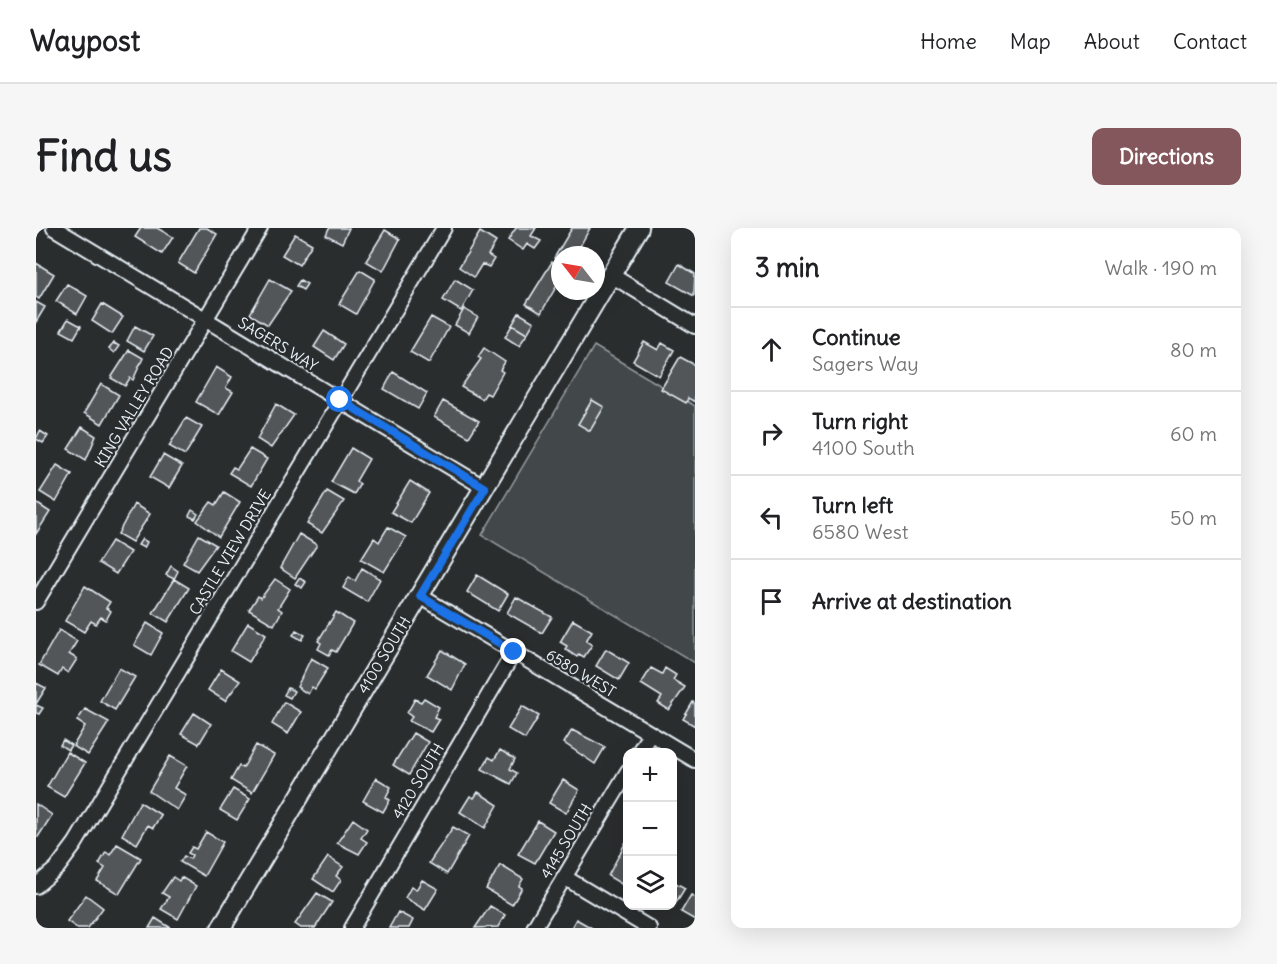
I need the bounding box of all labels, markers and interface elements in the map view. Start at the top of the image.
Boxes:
text: Waypost [30,23,140,59]
text: Home [920,28,977,55]
text: Map [1010,28,1051,55]
text: About [1084,28,1140,55]
text: Contact [1173,28,1247,55]
button: Directions [1092,128,1241,185]
text: Find us [36,130,172,182]
north arrow [551,246,605,300]
text: 3 min [755,251,820,284]
text: Walk · 190 m [1105,255,1217,280]
street label: SAGERS WAY [235,313,322,376]
text: Continue [812,323,901,351]
icon: ahead [755,333,788,366]
text: 80 m [1170,337,1217,362]
street label: KING VALLEY ROAD [90,343,178,471]
text: Sagers Way [812,351,919,376]
route start [326,386,352,412]
text: Turn right [812,407,908,435]
icon: right [755,417,788,450]
text: 60 m [1170,421,1217,446]
text: 4100 South [812,435,915,460]
street label: CASTLE VIEW DRIVE [185,486,275,618]
text: Turn left [812,491,893,519]
icon: left [755,501,788,534]
text: 50 m [1170,505,1217,530]
text: 6580 West [812,519,909,544]
icon: arrive [755,585,788,618]
text: Arrive at destination [812,587,1012,615]
street label: 4100 SOUTH [354,613,415,697]
route end [500,638,526,664]
street label: 6580 WEST [543,645,619,701]
street label: 4120 SOUTH [388,740,448,822]
map controls [623,748,677,910]
button: + [623,748,677,802]
street label: 4145 SOUTH [536,800,596,882]
button: − [623,802,677,856]
button: layers [623,856,677,910]

